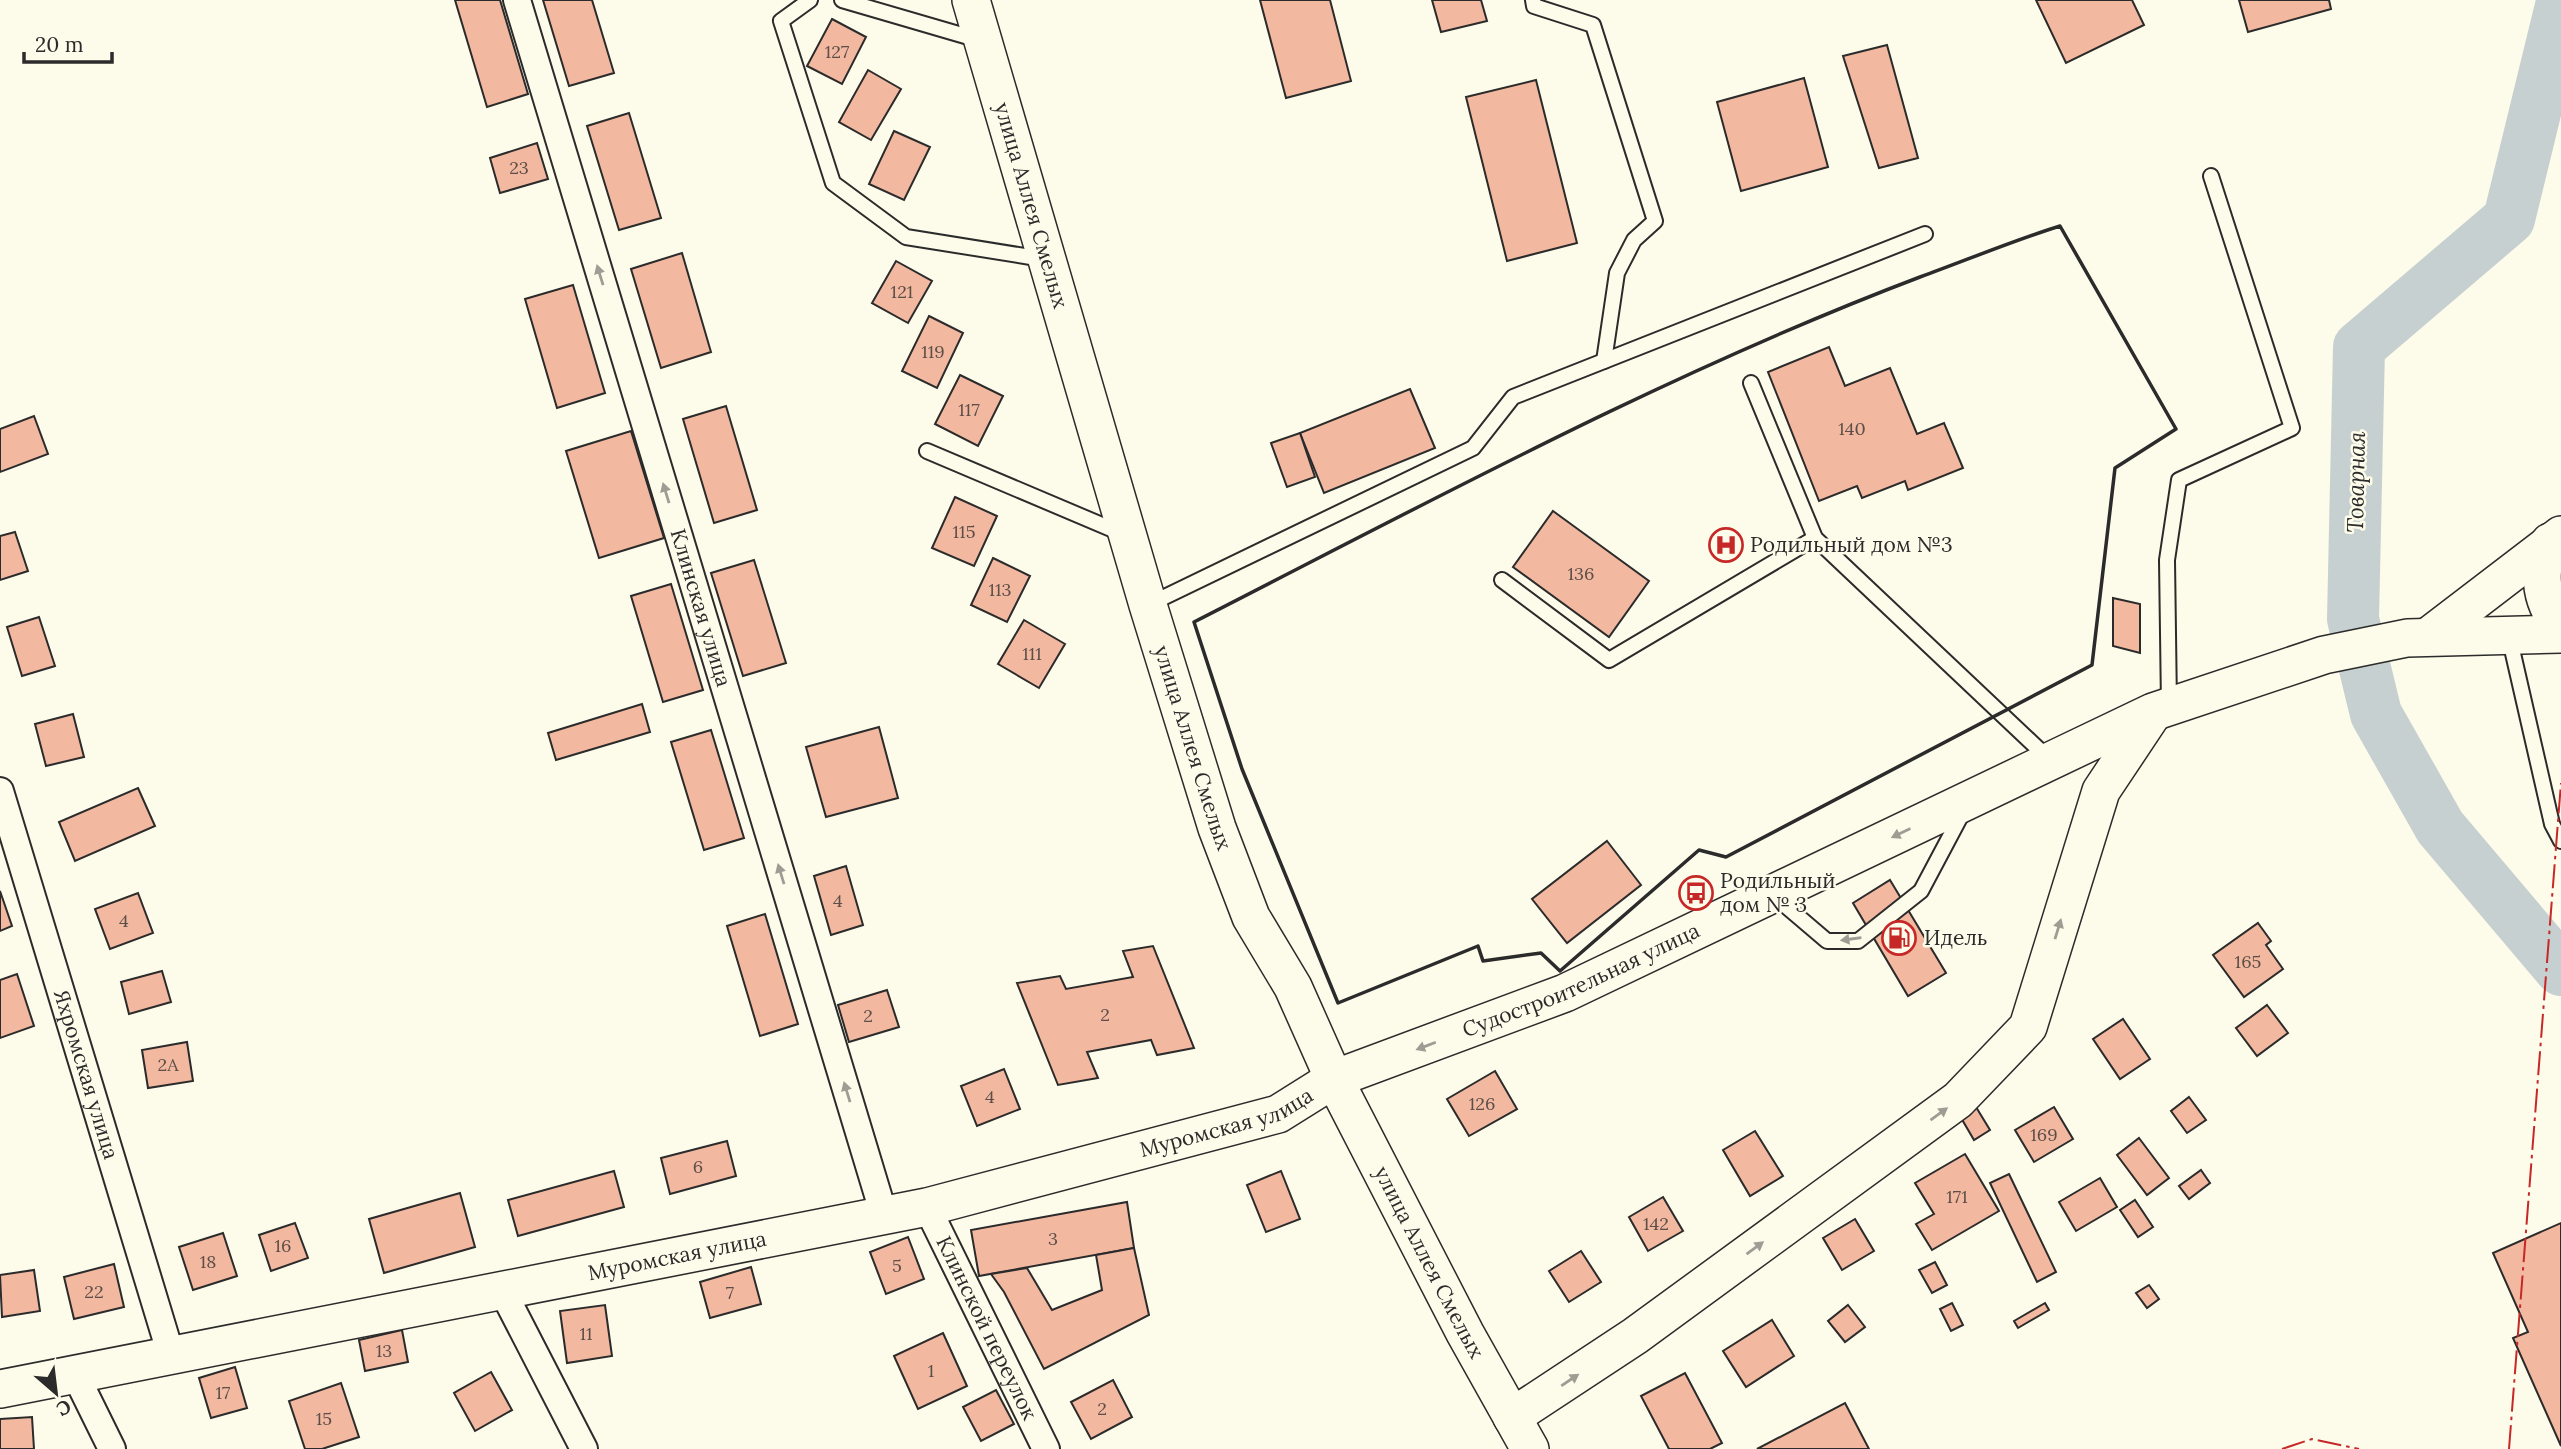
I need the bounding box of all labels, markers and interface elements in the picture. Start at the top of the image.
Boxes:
scale bar [24,21,112,65]
text: 20 m [35,31,84,58]
house number: 127 [825,40,849,63]
street label: улица Аллея Смелых [989,99,1074,311]
house number: 23 [509,156,529,179]
one-way arrow [594,264,604,285]
house number: 121 [891,280,913,303]
house number: 119 [921,340,945,363]
house number: 117 [958,398,980,421]
house number: 140 [1838,417,1866,440]
water label: Товарная [2340,431,2371,533]
one-way arrow [660,482,670,503]
house number: 115 [953,520,975,543]
street label: Клинская улица [664,525,738,690]
hospital icon: Родильный дом №3 [1707,526,1745,564]
place label: Родильный дом №3 [1750,531,1953,558]
house number: 136 [1568,562,1594,585]
house number: 113 [988,578,1012,601]
house number: 111 [1022,642,1042,665]
street label: улица Аллея Смелых [1148,642,1238,854]
one-way arrow [1891,827,1911,838]
one-way arrow [775,864,786,885]
place label: Родильный дом № 3 [1720,867,1835,918]
bus stop icon: Родильный дом № 3 [1677,874,1715,912]
house number: 4 [833,889,843,912]
house number: 4 [119,909,129,932]
street label: Судостроительная улица [1458,917,1704,1043]
one-way arrow [2053,918,2063,939]
fuel station icon: Идель [1880,919,1918,957]
place label: Идель [1924,924,1987,951]
one-way arrow [1839,934,1861,945]
house number: 165 [2235,950,2261,973]
street label: Яхромская улица [48,986,125,1163]
house number: 2 [1100,1003,1110,1026]
house number: 2 [863,1004,873,1027]
one-way arrow [1415,1040,1436,1051]
house number: 2А [158,1053,179,1076]
street label: Муромская улица [1137,1081,1318,1163]
one-way arrow [841,1082,851,1103]
house number: 4 [985,1085,995,1108]
house number: 126 [1469,1092,1495,1115]
one-way arrow [1930,1107,1948,1121]
house number: 169 [2030,1123,2058,1146]
house number: 6 [693,1155,703,1178]
street label: улица Аллея Смелых [1368,1161,1491,1363]
house number: 171 [1946,1185,1968,1208]
house number: 142 [1643,1212,1669,1235]
street label: Муромская улица [585,1225,769,1286]
house number: 3 [1048,1227,1058,1250]
street label: Клинской переулок [930,1232,1044,1425]
house number: 16 [275,1234,291,1257]
one-way arrow [1746,1241,1764,1256]
house number: 18 [200,1250,216,1273]
house number: 5 [892,1254,902,1277]
house number: 22 [84,1280,104,1303]
house number: 7 [726,1281,734,1304]
house number: 11 [579,1322,593,1345]
house number: 13 [376,1339,392,1362]
north arrow [21,1358,91,1428]
house number: 1 [928,1359,934,1382]
one-way arrow [1560,1373,1580,1386]
house number: 17 [216,1381,230,1404]
text: С [53,1394,75,1422]
house number: 2 [1097,1397,1107,1420]
house number: 15 [316,1407,332,1430]

